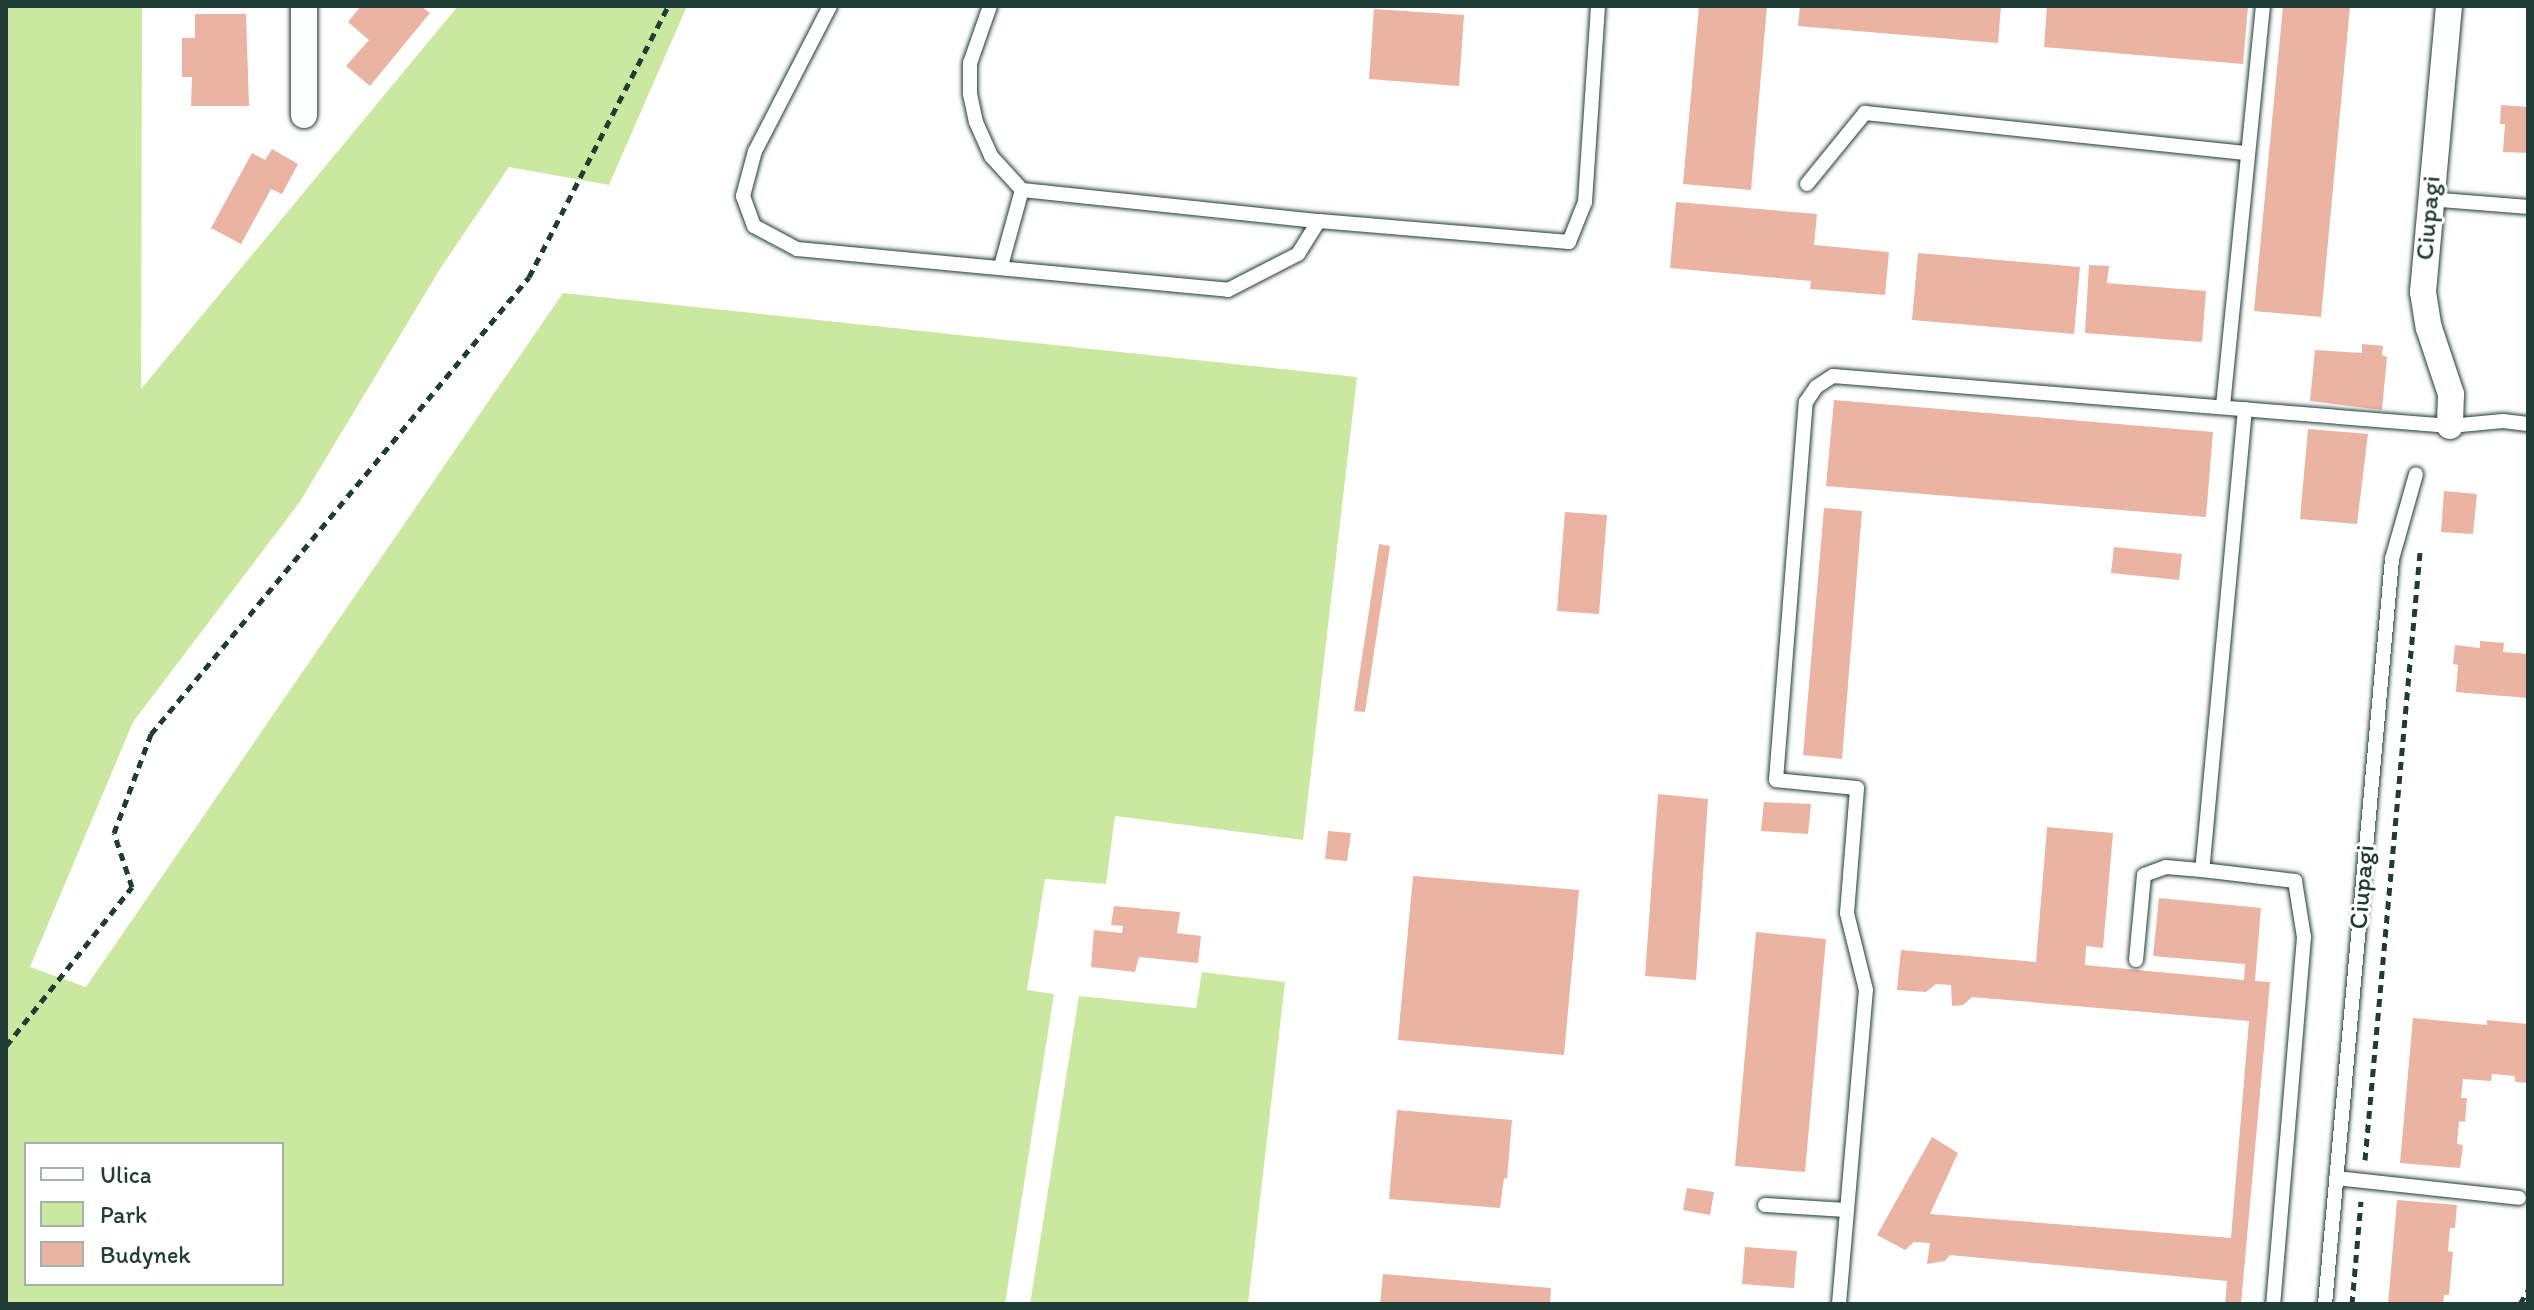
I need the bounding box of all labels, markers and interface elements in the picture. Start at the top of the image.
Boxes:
street label: Ciupagi [2409,174,2447,262]
street label: Ciupagi [2343,843,2381,931]
legend [24,1142,284,1286]
text: Ulica [100,1160,152,1189]
text: Park [100,1200,147,1229]
text: Budynek [100,1240,191,1269]

